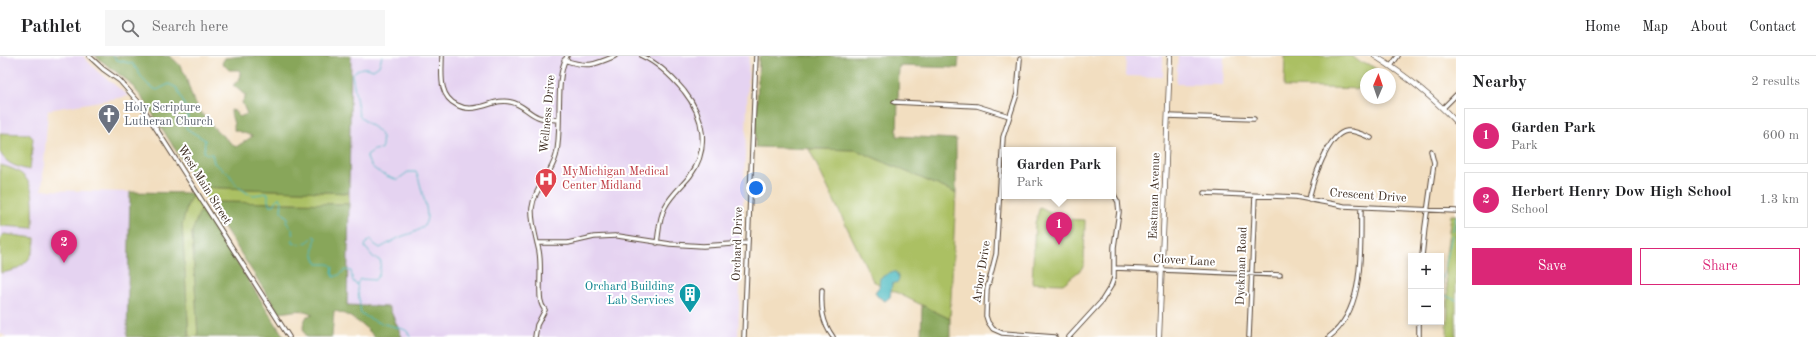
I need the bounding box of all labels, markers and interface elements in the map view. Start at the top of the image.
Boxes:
search box [105,10,385,46]
icon: search [119,17,141,39]
text: Pathlet [20,18,81,37]
text: Search here [151,20,228,35]
text: Home [1585,20,1620,34]
text: Map [1642,20,1668,34]
text: About [1690,20,1727,34]
text: Contact [1749,20,1796,34]
north arrow [1360,68,1396,104]
street label: Wellness Drive [539,74,557,154]
text: Nearby [1472,74,1527,91]
text: 2 results [1751,75,1800,88]
church icon: Holy Scripture Lutheran Church [96,102,122,135]
place label: Holy Scripture Lutheran Church [124,102,214,128]
text: Garden Park [1511,121,1596,136]
text: 1 [1482,129,1490,142]
text: 600 m [1762,129,1799,142]
text: Park [1511,139,1538,152]
street label: West Main Street [175,143,233,227]
popup [1002,147,1116,199]
street label: Eastman Avenue [1147,152,1163,240]
text: Garden Park [1016,158,1102,173]
hospital icon: MyMichigan Medical Center Midland [533,166,559,199]
place label: MyMichigan Medical Center Midland [562,166,668,192]
text: Park [1016,176,1043,189]
your location [746,178,766,198]
text: Herbert Henry Dow High School [1511,185,1732,200]
street label: Crescent Drive [1329,187,1407,205]
text: 2 [1482,193,1490,206]
text: 1.3 km [1760,193,1799,206]
text: School [1511,203,1548,216]
street label: Orchard Drive [731,206,745,281]
pin: 1 [1046,212,1072,245]
street label: Dyckman Road [1235,226,1249,306]
pin: 2 [51,230,77,263]
street label: Arbor Drive [971,239,993,304]
button: Save [1472,248,1632,285]
button: Share [1640,248,1800,285]
street label: Clover Lane [1153,253,1216,269]
map controls [1408,253,1444,325]
button: + [1408,253,1444,289]
place label: Orchard Building Lab Services [585,281,675,307]
building icon: Orchard Building Lab Services [677,281,703,314]
button: − [1408,289,1444,325]

